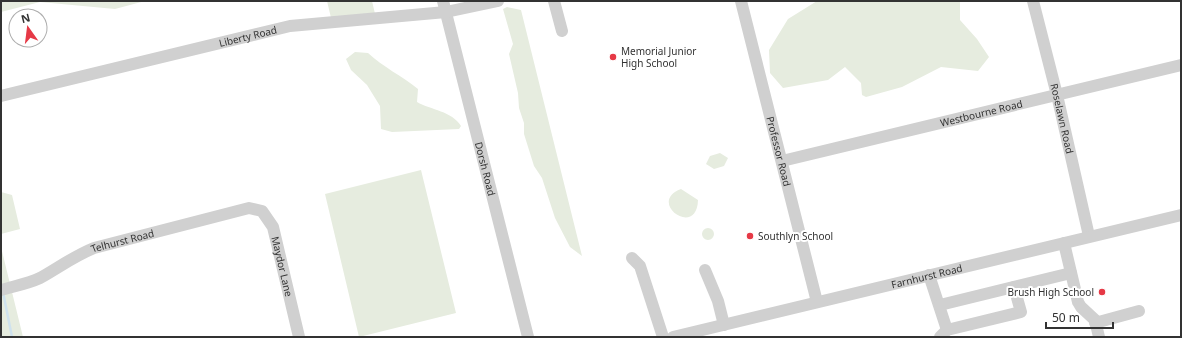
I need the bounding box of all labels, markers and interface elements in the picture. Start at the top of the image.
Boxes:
north arrow [8,8,48,48]
text: N [19,9,32,26]
street label: Liberty Road [217,22,278,50]
place label: Memorial Junior High School [621,44,696,70]
marker: Memorial Junior High School [608,52,618,62]
street label: Roselawn Road [1047,82,1077,155]
street label: Westbourne Road [939,96,1024,130]
street label: Professor Road [763,115,795,188]
street label: Dorsh Road [472,140,499,197]
street label: Telhurst Road [89,226,155,256]
place label: Southlyn School [758,229,833,243]
marker: Southlyn School [745,231,755,241]
street label: Maydor Lane [268,235,296,298]
street label: Farnhurst Road [890,261,964,291]
place label: Brush High School [1008,285,1094,299]
marker: Brush High School [1097,287,1107,297]
scale bar [1046,304,1113,330]
text: 50 m [1052,309,1080,326]

